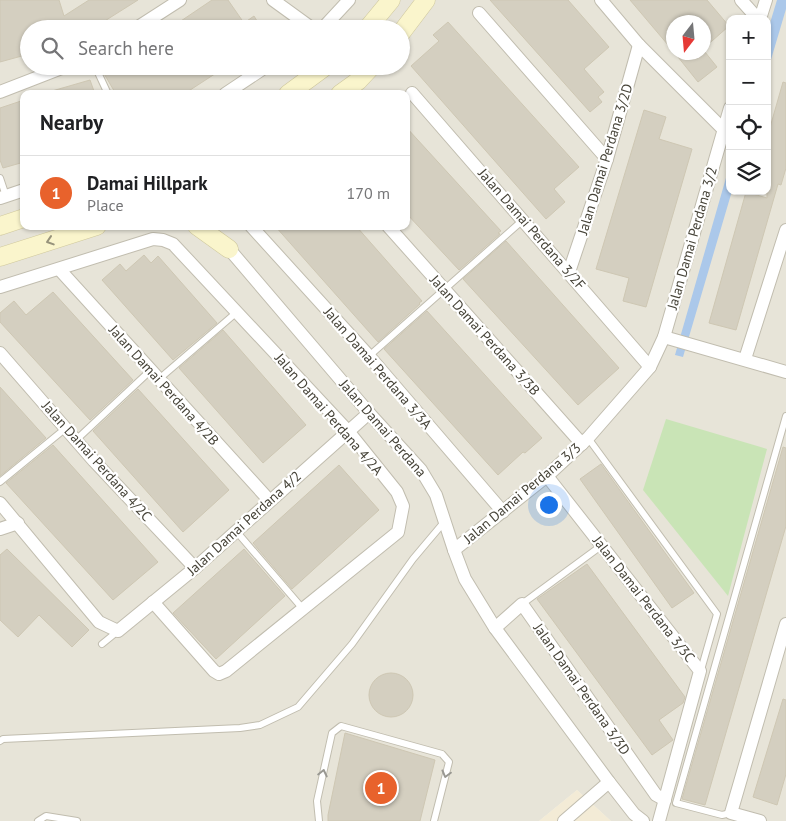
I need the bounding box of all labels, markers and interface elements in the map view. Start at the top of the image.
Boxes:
north arrow [666,15,711,60]
map controls [726,15,771,195]
button: + [726,15,771,60]
search box [20,20,410,75]
icon: search [38,34,66,62]
text: Search here [78,36,174,60]
button: − [726,60,771,105]
street label: Jalan Damai Perdana 3/2D [573,81,637,238]
button: locate [726,105,771,150]
text: Nearby [40,109,103,136]
button: layers [726,150,771,195]
street label: Jalan Damai Perdana 3/2F [474,164,590,293]
street label: Jalan Damai Perdana 3/2 [663,165,721,312]
text: Damai Hillpark [87,171,208,195]
text: 1 [51,183,61,203]
text: 170 m [347,183,390,203]
text: Place [87,195,124,215]
one-way arrow [47,235,55,245]
street label: Jalan Damai Perdana 3/3B [426,270,544,399]
street label: Jalan Damai Perdana 3/3A [321,304,435,432]
street label: Jalan Damai Perdana 4/2B [105,320,223,449]
street label: Jalan Damai Perdana 4/2A [270,349,387,479]
street label: Jalan Damai Perdana [336,376,430,480]
street label: Jalan Damai Perdana 4/2C [38,396,156,525]
street label: Jalan Damai Perdana 3/3 [459,439,584,548]
street label: Jalan Damai Perdana 4/2 [182,467,305,580]
your location [536,492,562,518]
street label: Jalan Damai Perdana 3/3C [588,531,699,666]
street label: Jalan Damai Perdana 3/3D [529,619,634,758]
one-way arrow [317,769,328,777]
pin: 1 [365,769,397,807]
one-way arrow [441,770,452,778]

